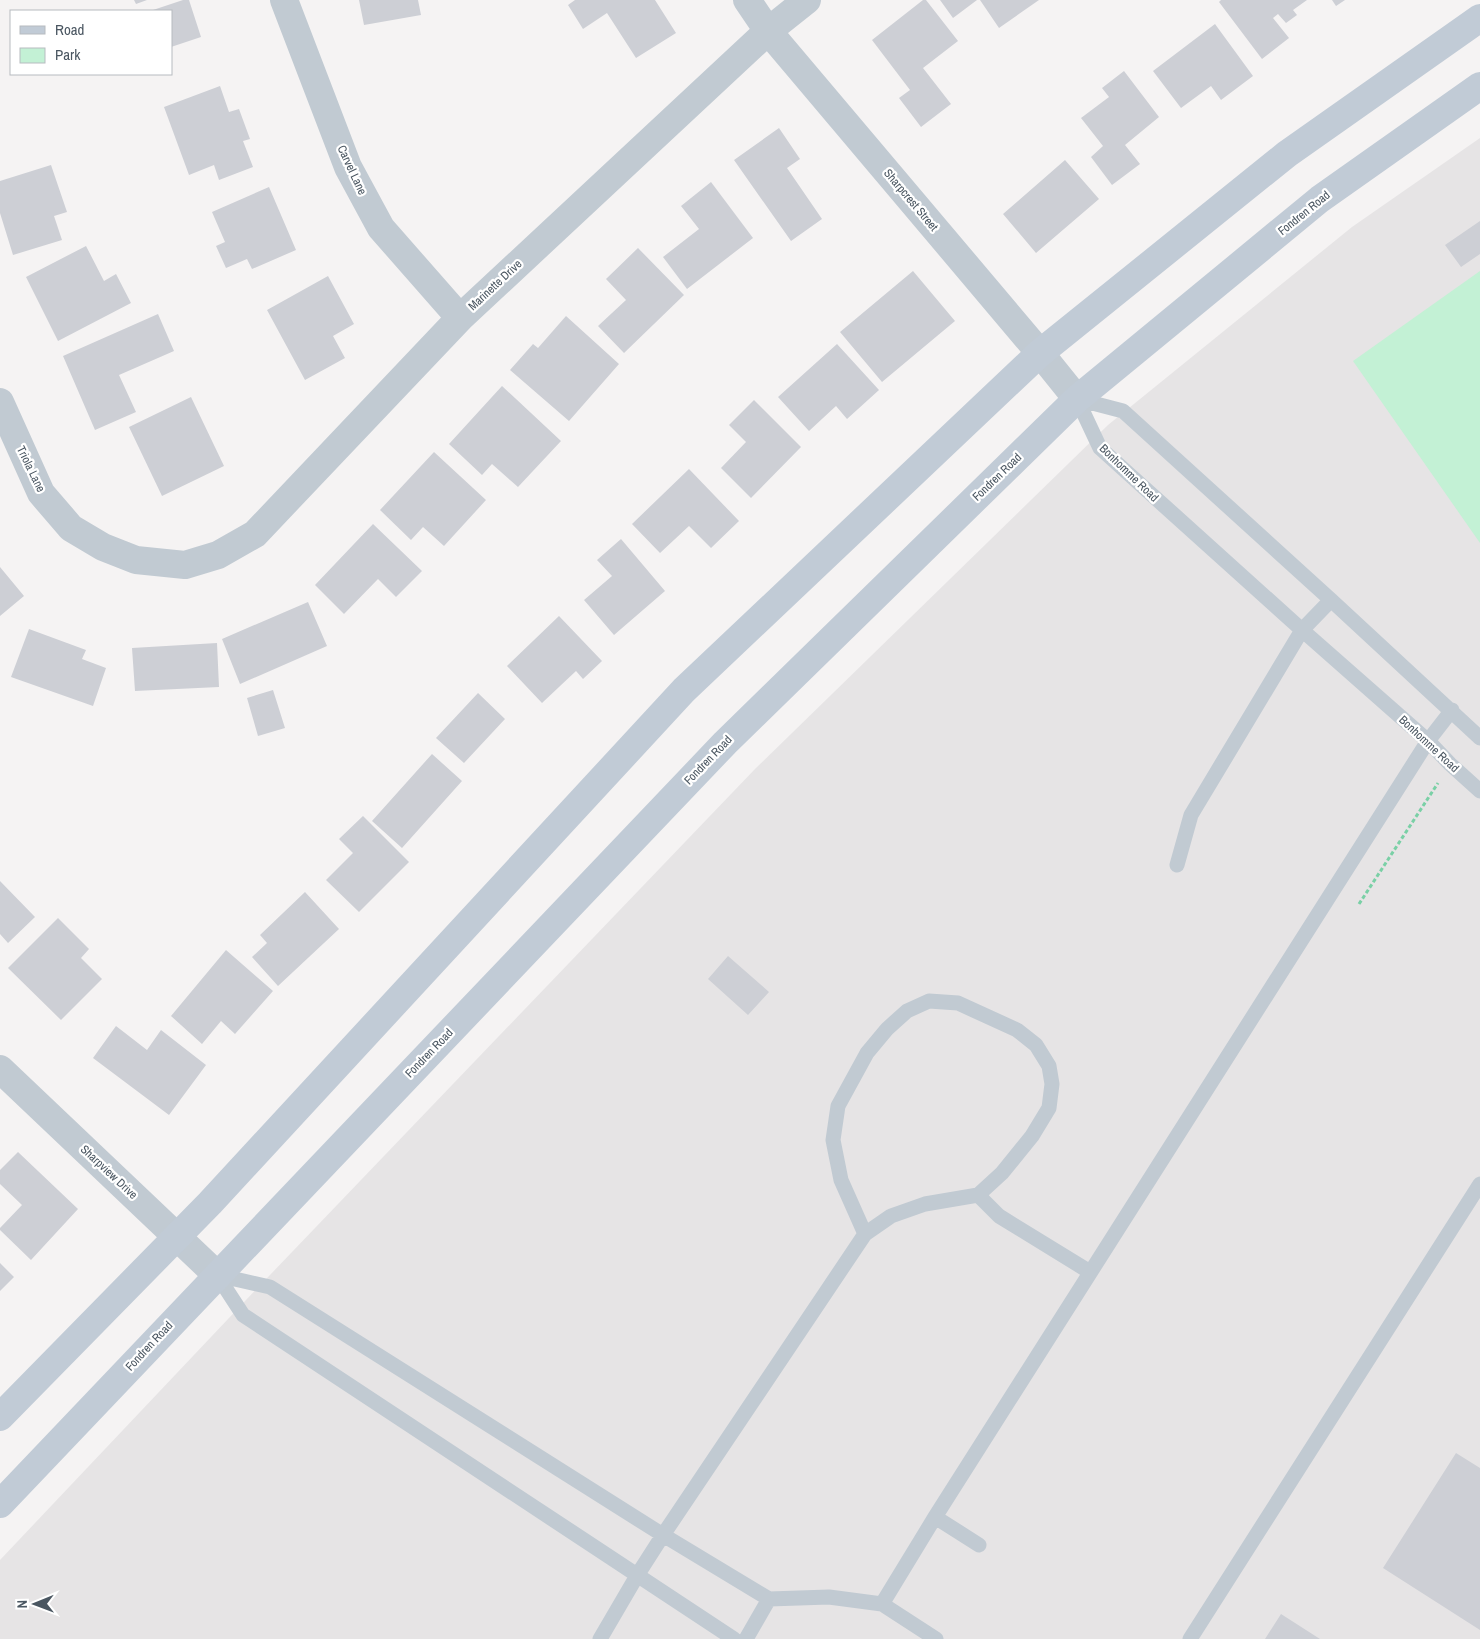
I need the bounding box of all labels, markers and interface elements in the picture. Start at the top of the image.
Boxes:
legend [10,10,172,75]
text: Road [55,19,84,40]
text: Park [55,44,81,65]
street label: Carvel Lane [334,143,370,197]
street label: Sharpcrest Street [880,166,942,235]
street label: Fondren Road [1275,187,1333,239]
street label: Marinette Drive [465,256,525,314]
street label: Bonhomme Road [1096,441,1162,505]
street label: Triola Lane [13,443,49,495]
street label: Fondren Road [969,450,1025,504]
street label: Bonhomme Road [1396,712,1462,776]
street label: Fondren Road [681,732,735,788]
street label: Fondren Road [402,1025,456,1081]
street label: Sharpview Drive [77,1141,141,1203]
street label: Fondren Road [122,1318,176,1374]
north arrow [10,1579,60,1629]
text: N [13,1600,31,1609]

